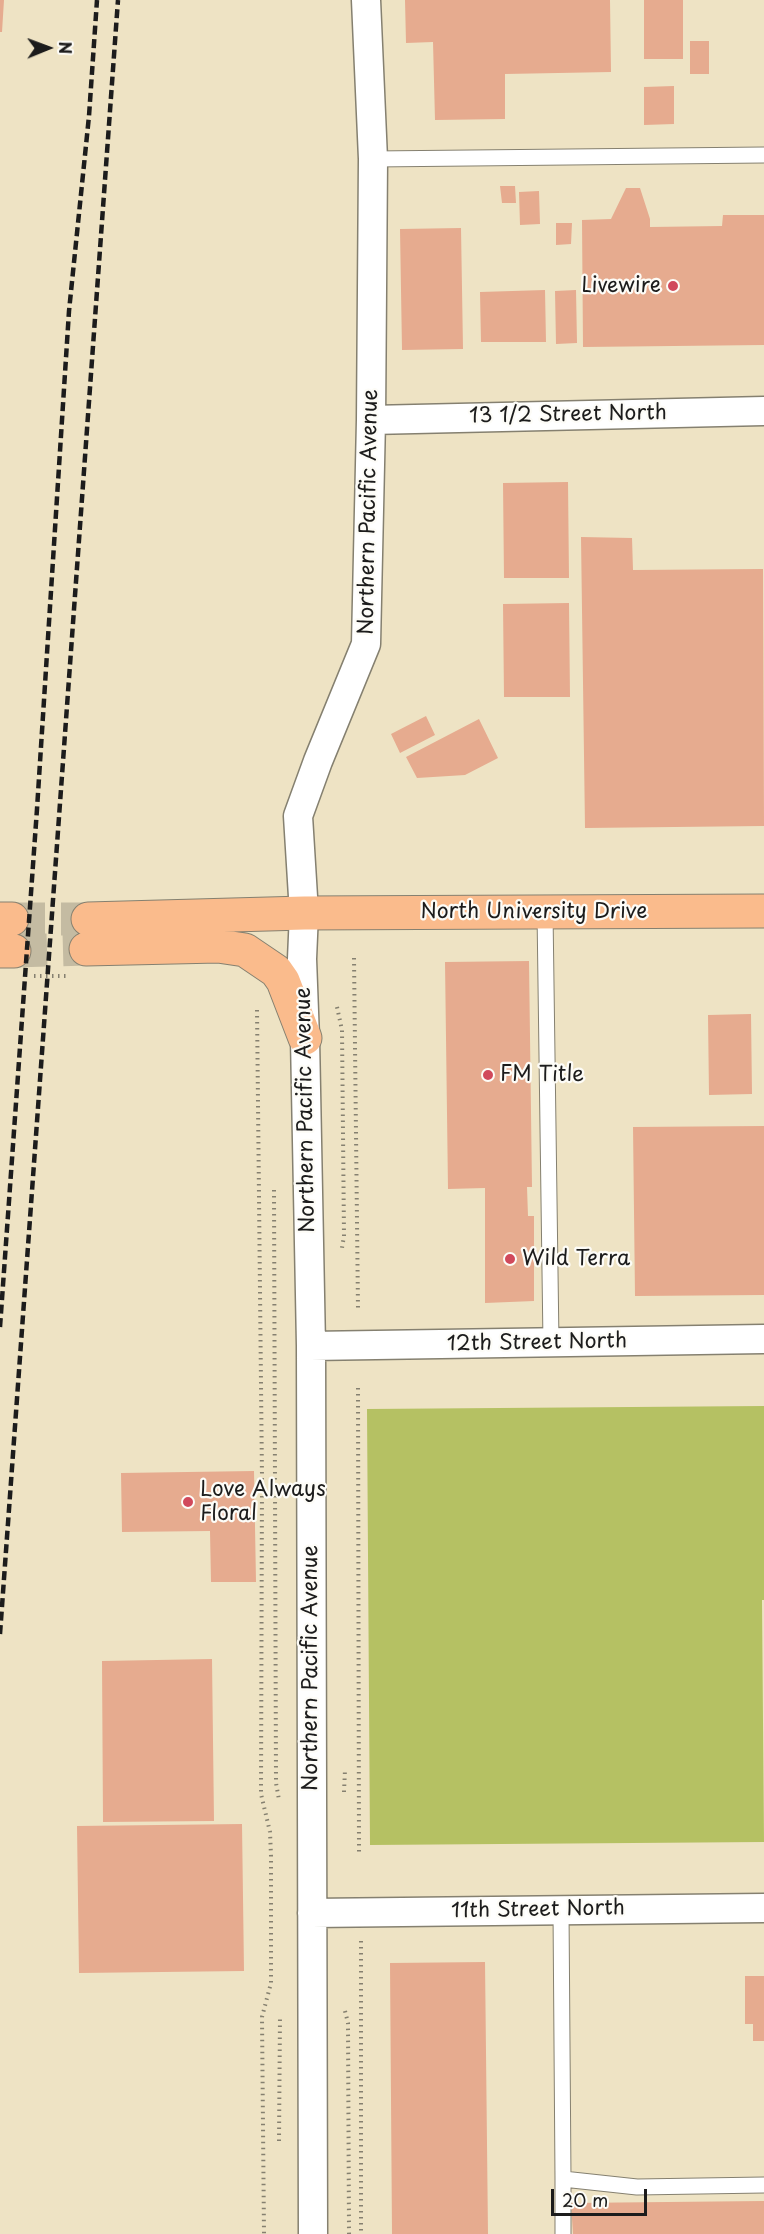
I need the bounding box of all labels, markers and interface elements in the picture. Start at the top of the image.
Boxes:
north arrow [18,18,78,78]
text: N [54,41,78,54]
place label: Livewire [581,273,661,299]
marker: Livewire [666,279,680,293]
street label: Northern Pacific Avenue [354,389,384,635]
street label: 13 1/2 Street North [469,401,667,429]
street label: North University Drive [421,899,647,925]
street label: Northern Pacific Avenue [291,987,321,1233]
place label: FM Title [500,1062,584,1088]
marker: FM Title [481,1068,495,1082]
place label: Wild Terra [522,1246,630,1272]
marker: Wild Terra [503,1252,517,1266]
street label: 12th Street North [447,1329,627,1357]
place label: Love Always Floral [200,1477,326,1527]
marker: Love Always Floral [181,1495,195,1509]
street label: Northern Pacific Avenue [298,1545,324,1791]
street label: 11th Street North [451,1896,625,1924]
scale bar [554,2177,650,2215]
text: 20 m [562,2186,608,2213]

